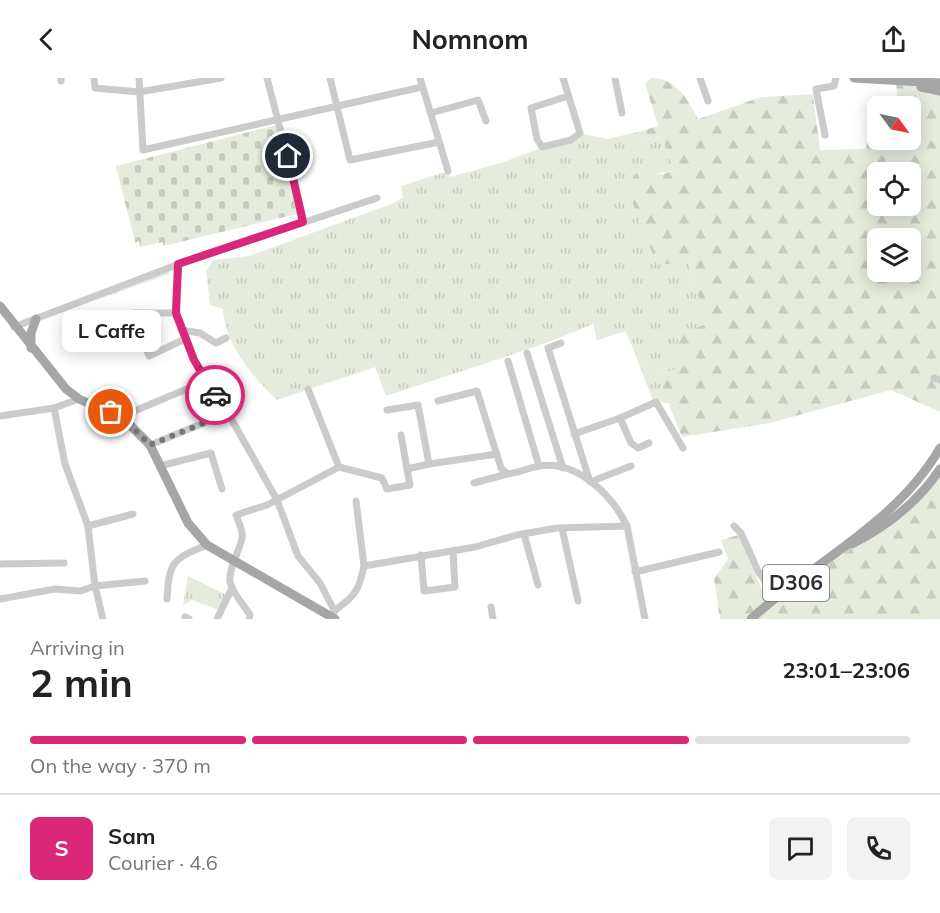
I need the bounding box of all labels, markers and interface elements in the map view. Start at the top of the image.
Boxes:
text: Nomnom [411,22,529,56]
icon: back [30,23,63,56]
icon: share [877,23,910,56]
north arrow [867,96,921,150]
map controls [867,96,921,282]
pin [262,130,313,181]
icon: home [271,139,304,172]
button: locate [867,162,921,216]
button: layers [867,228,921,282]
callout: L Caffe [62,310,160,352]
text: L Caffe [78,318,145,343]
courier [185,365,245,425]
icon: car [199,379,232,412]
pin [85,386,136,437]
icon: bag [94,395,127,428]
road number: D306 [763,565,829,601]
text: Arriving in [30,635,125,660]
text: 23:01–23:06 [782,656,910,684]
text: 2 min [30,658,133,707]
text: On the way · 370 m [30,753,211,778]
button: chat [769,817,832,880]
button: phone [847,817,910,880]
text: Sam [108,822,156,850]
text: S [54,834,69,862]
text: Courier · 4.6 [108,850,218,875]

